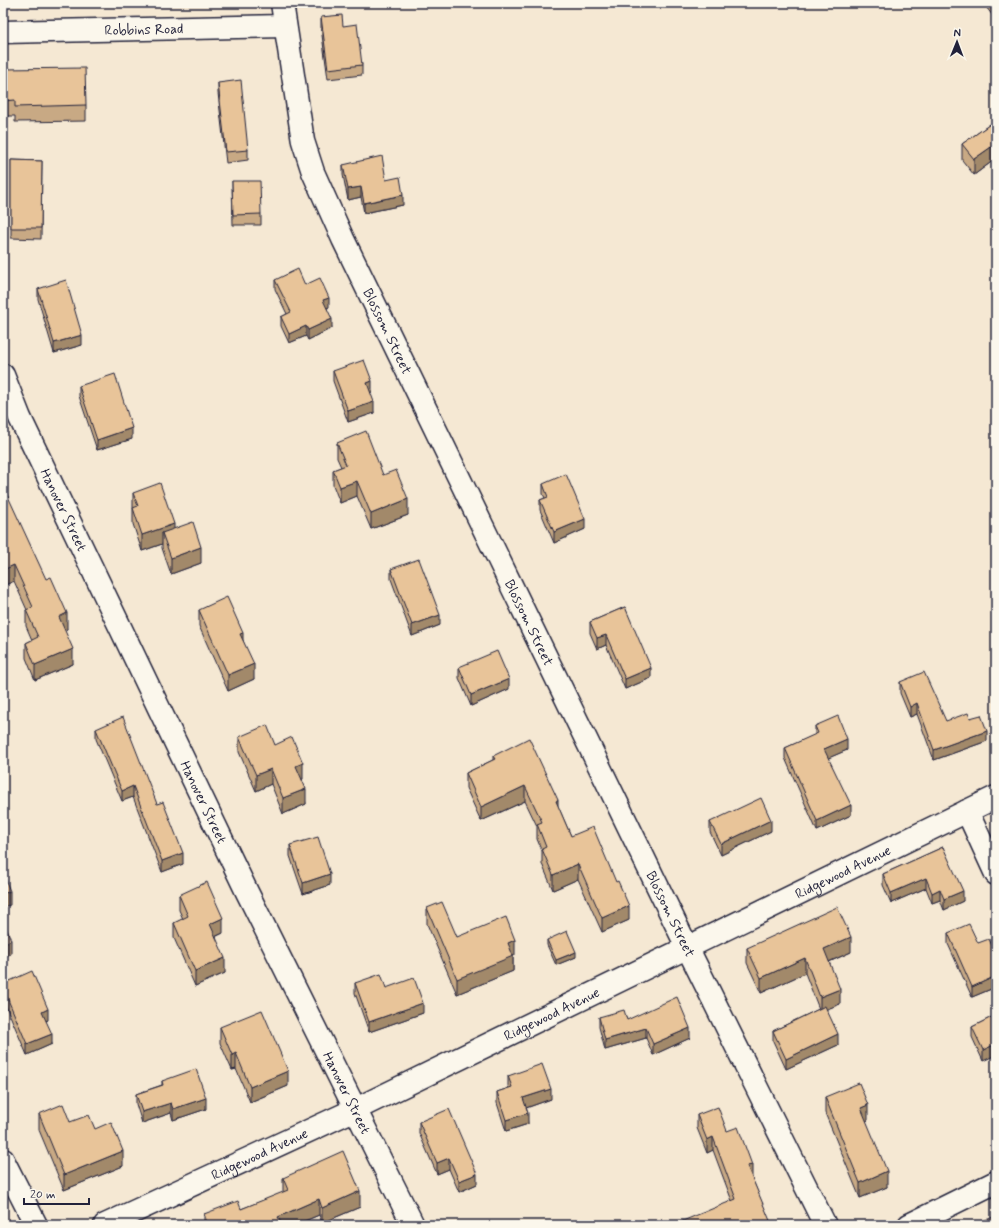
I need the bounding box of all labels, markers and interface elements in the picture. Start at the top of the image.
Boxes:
street label: Robbins Road [104,20,184,40]
north arrow [937,22,977,62]
text: N [953,26,961,40]
street label: Blossom Street [358,286,416,378]
street label: Hanover Street [36,466,90,554]
street label: Blossom Street [500,577,557,669]
street label: Hanover Street [176,758,230,847]
street label: Ridgewood Avenue [792,842,894,904]
street label: Blossom Street [641,868,699,961]
street label: Ridgewood Avenue [501,984,603,1046]
street label: Hanover Street [318,1049,374,1137]
street label: Ridgewood Avenue [208,1124,311,1185]
scale bar [24,1180,89,1206]
text: 20 m [30,1187,56,1203]

